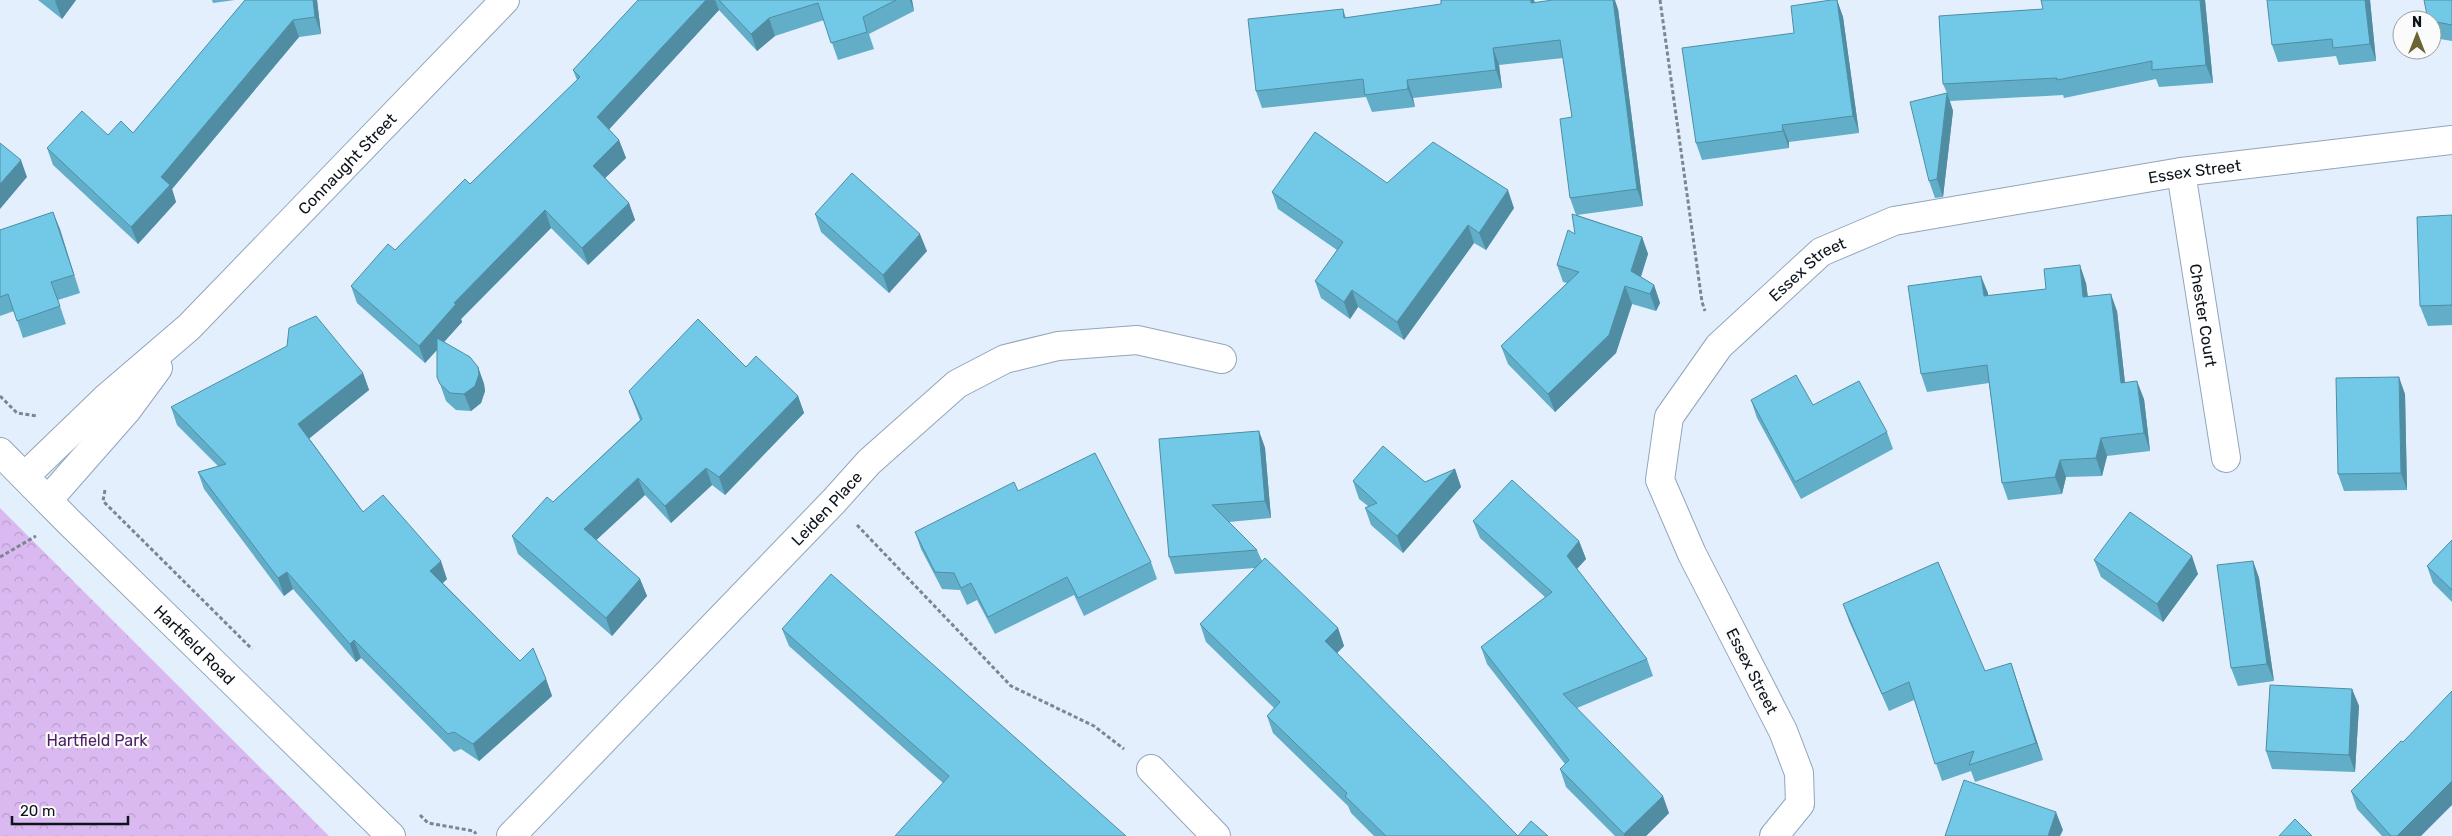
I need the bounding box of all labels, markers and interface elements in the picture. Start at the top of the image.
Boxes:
north arrow [2392,10,2442,60]
text: N [2412,14,2422,31]
street label: Connaught Street [294,109,400,218]
street label: Essex Street [2147,155,2242,187]
street label: Essex Street [1765,233,1848,305]
street label: Chester Court [2186,262,2221,368]
street label: Leiden Place [787,467,866,549]
street label: Hartfield Road [150,601,239,688]
street label: Essex Street [1722,625,1782,717]
park label: Hartfield Park [47,731,148,750]
scale bar [12,794,129,826]
text: 20 m [20,802,55,820]

